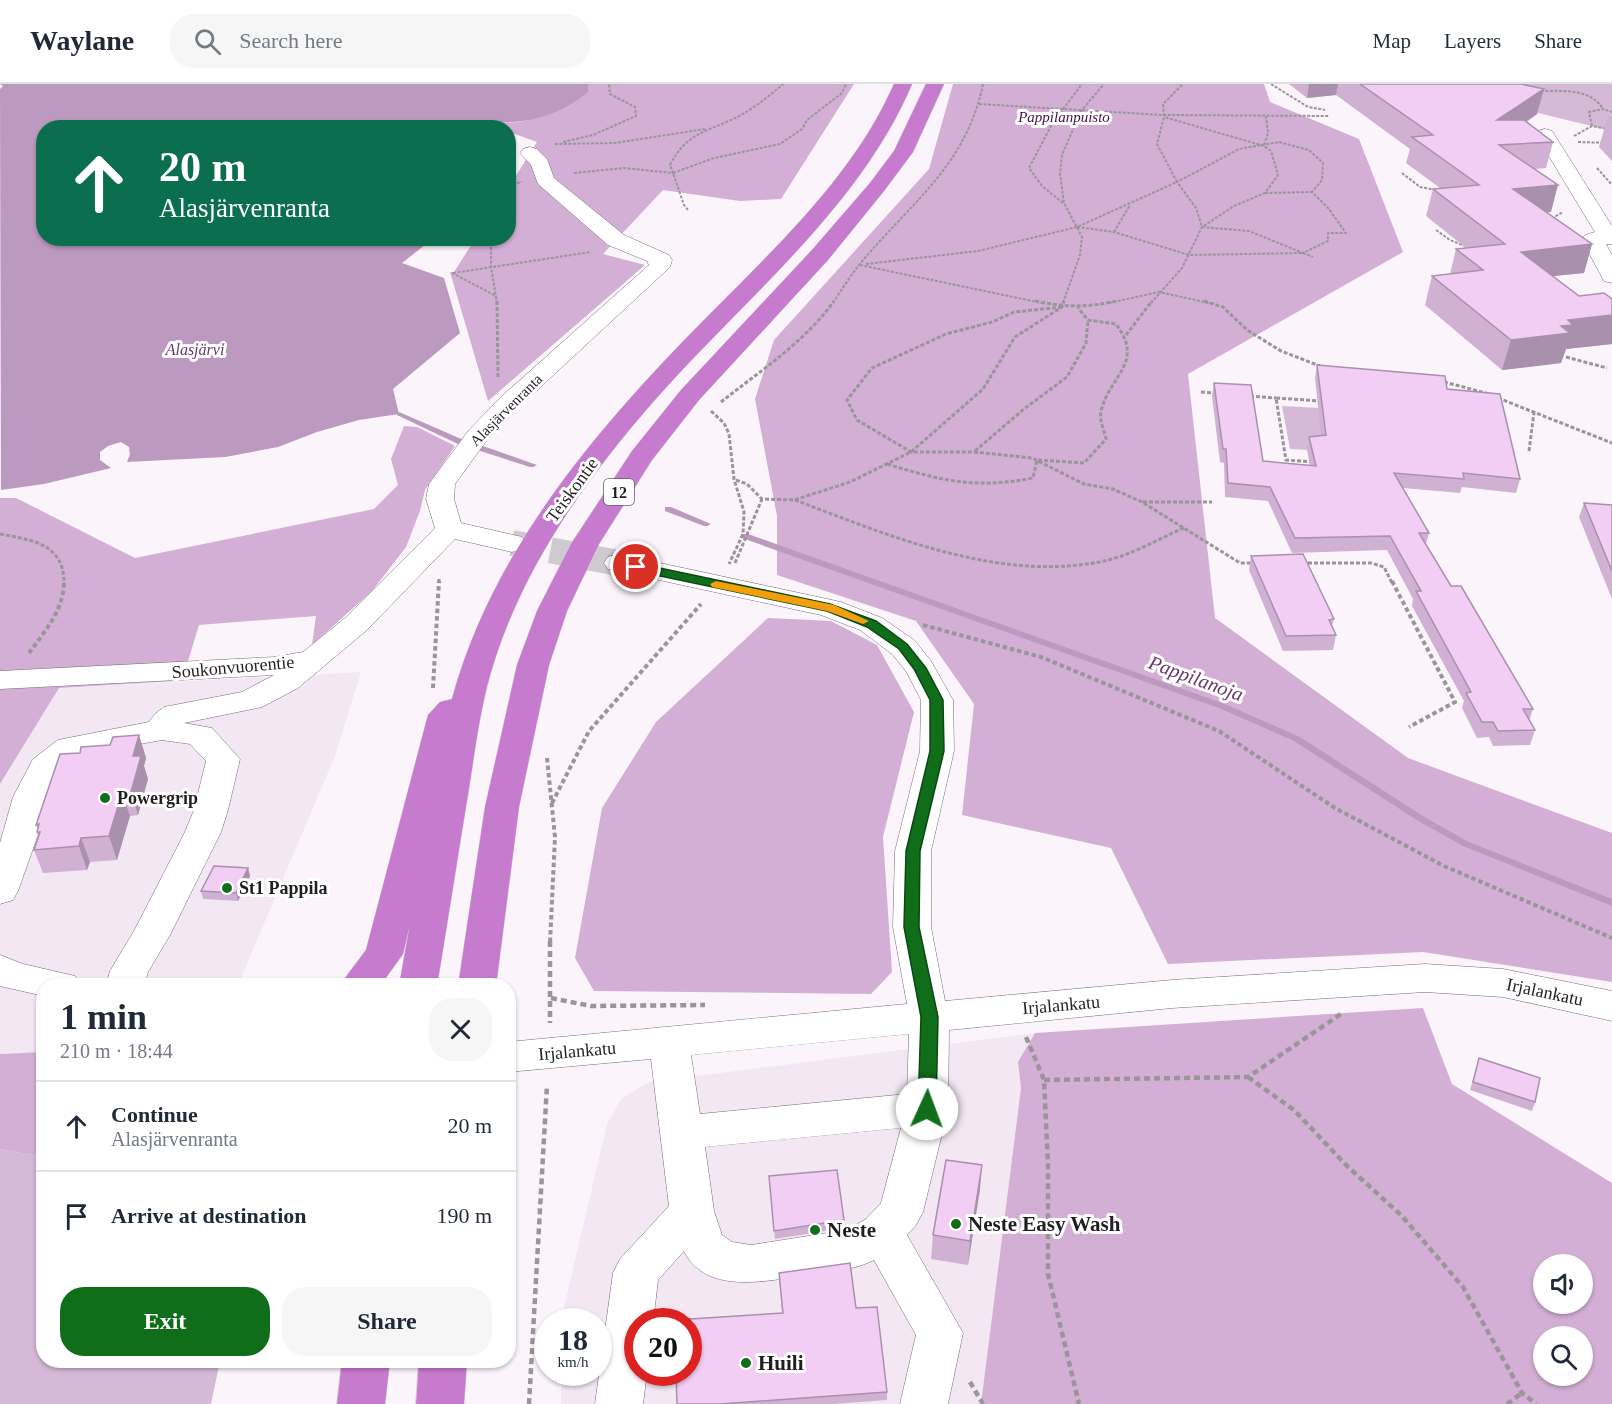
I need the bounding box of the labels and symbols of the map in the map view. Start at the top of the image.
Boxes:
park label: Pappilanpuisto [1017,109,1110,125]
water label: Alasjärvi [165,341,224,359]
street label: Alasjärvenranta [467,371,545,449]
street label: Teiskontie [542,454,602,526]
road number: 12 [604,479,634,505]
pin [610,541,661,592]
water label: Pappilanoja [1144,650,1246,706]
street label: Soukonvuorentie [171,652,295,682]
place label: Powergrip [117,788,198,808]
marker: Powergrip [98,791,112,805]
place label: St1 Pappila [239,878,328,898]
marker: St1 Pappila [220,881,234,895]
street label: Irjalankatu [1505,974,1585,1010]
street label: Irjalankatu [1021,992,1101,1018]
street label: Irjalankatu [537,1038,617,1064]
position arrow [895,1077,959,1141]
place label: Neste Easy Wash [968,1212,1121,1236]
marker: Neste Easy Wash [949,1217,963,1231]
place label: Neste [827,1218,876,1242]
marker: Neste [808,1223,822,1237]
speed limit sign: 20 [624,1308,702,1386]
place label: Huili [758,1351,804,1375]
marker: Huili [739,1356,753,1370]

